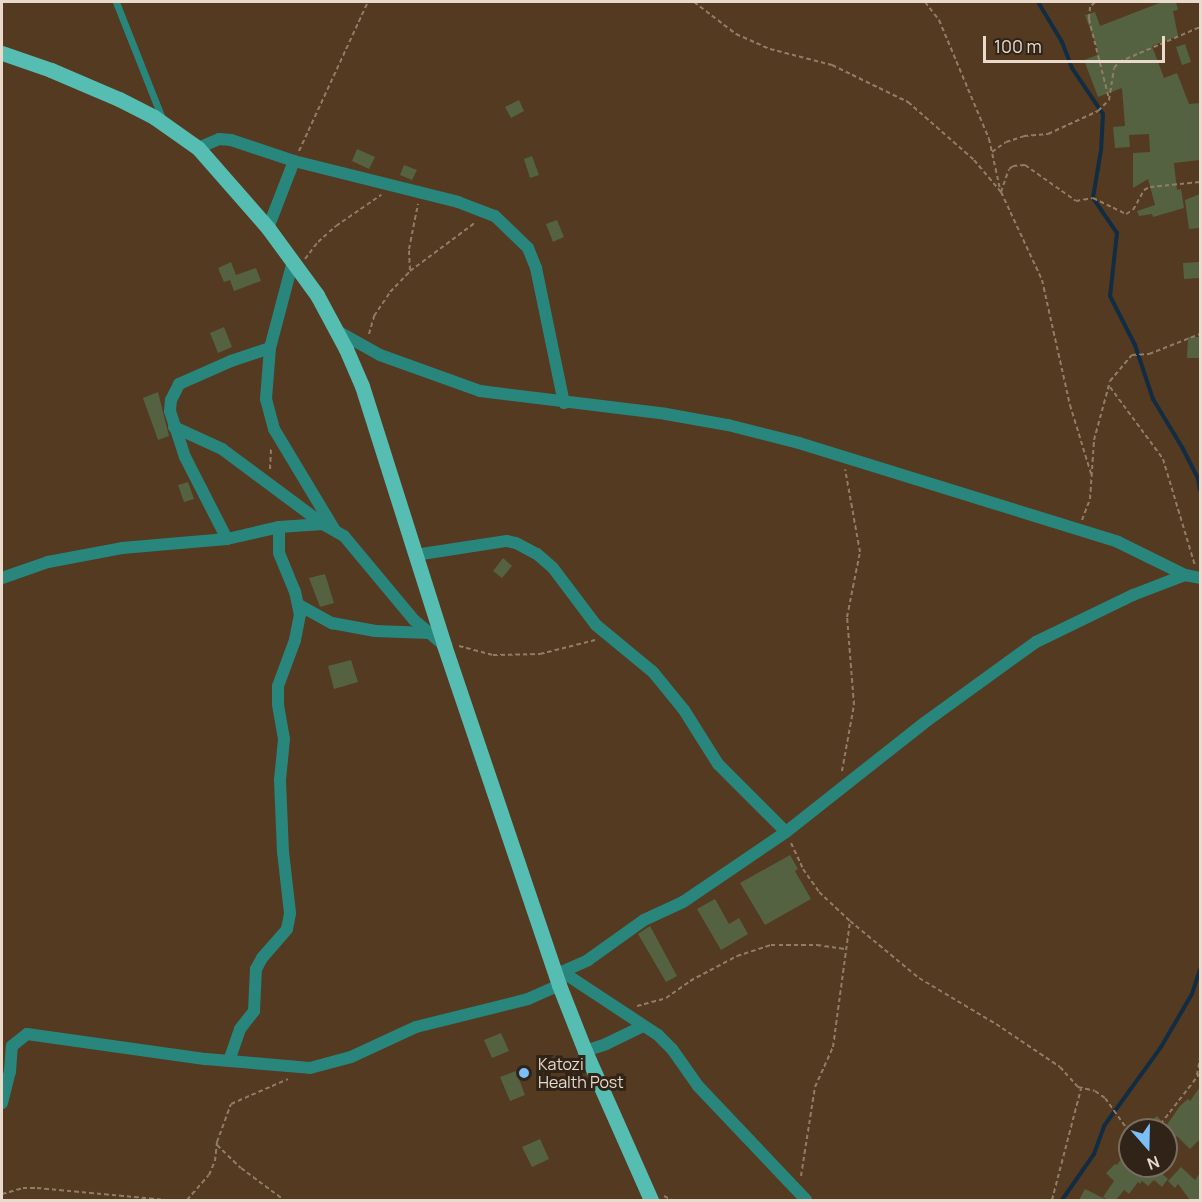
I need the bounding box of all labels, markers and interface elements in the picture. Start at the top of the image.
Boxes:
scale bar [986,24,1168,62]
text: 100 m [994,34,1042,58]
place label: Katozi Health Post [538,1054,624,1092]
marker: Katozi Health Post [515,1064,533,1082]
north arrow [1118,1118,1178,1178]
text: N [1144,1151,1163,1175]

